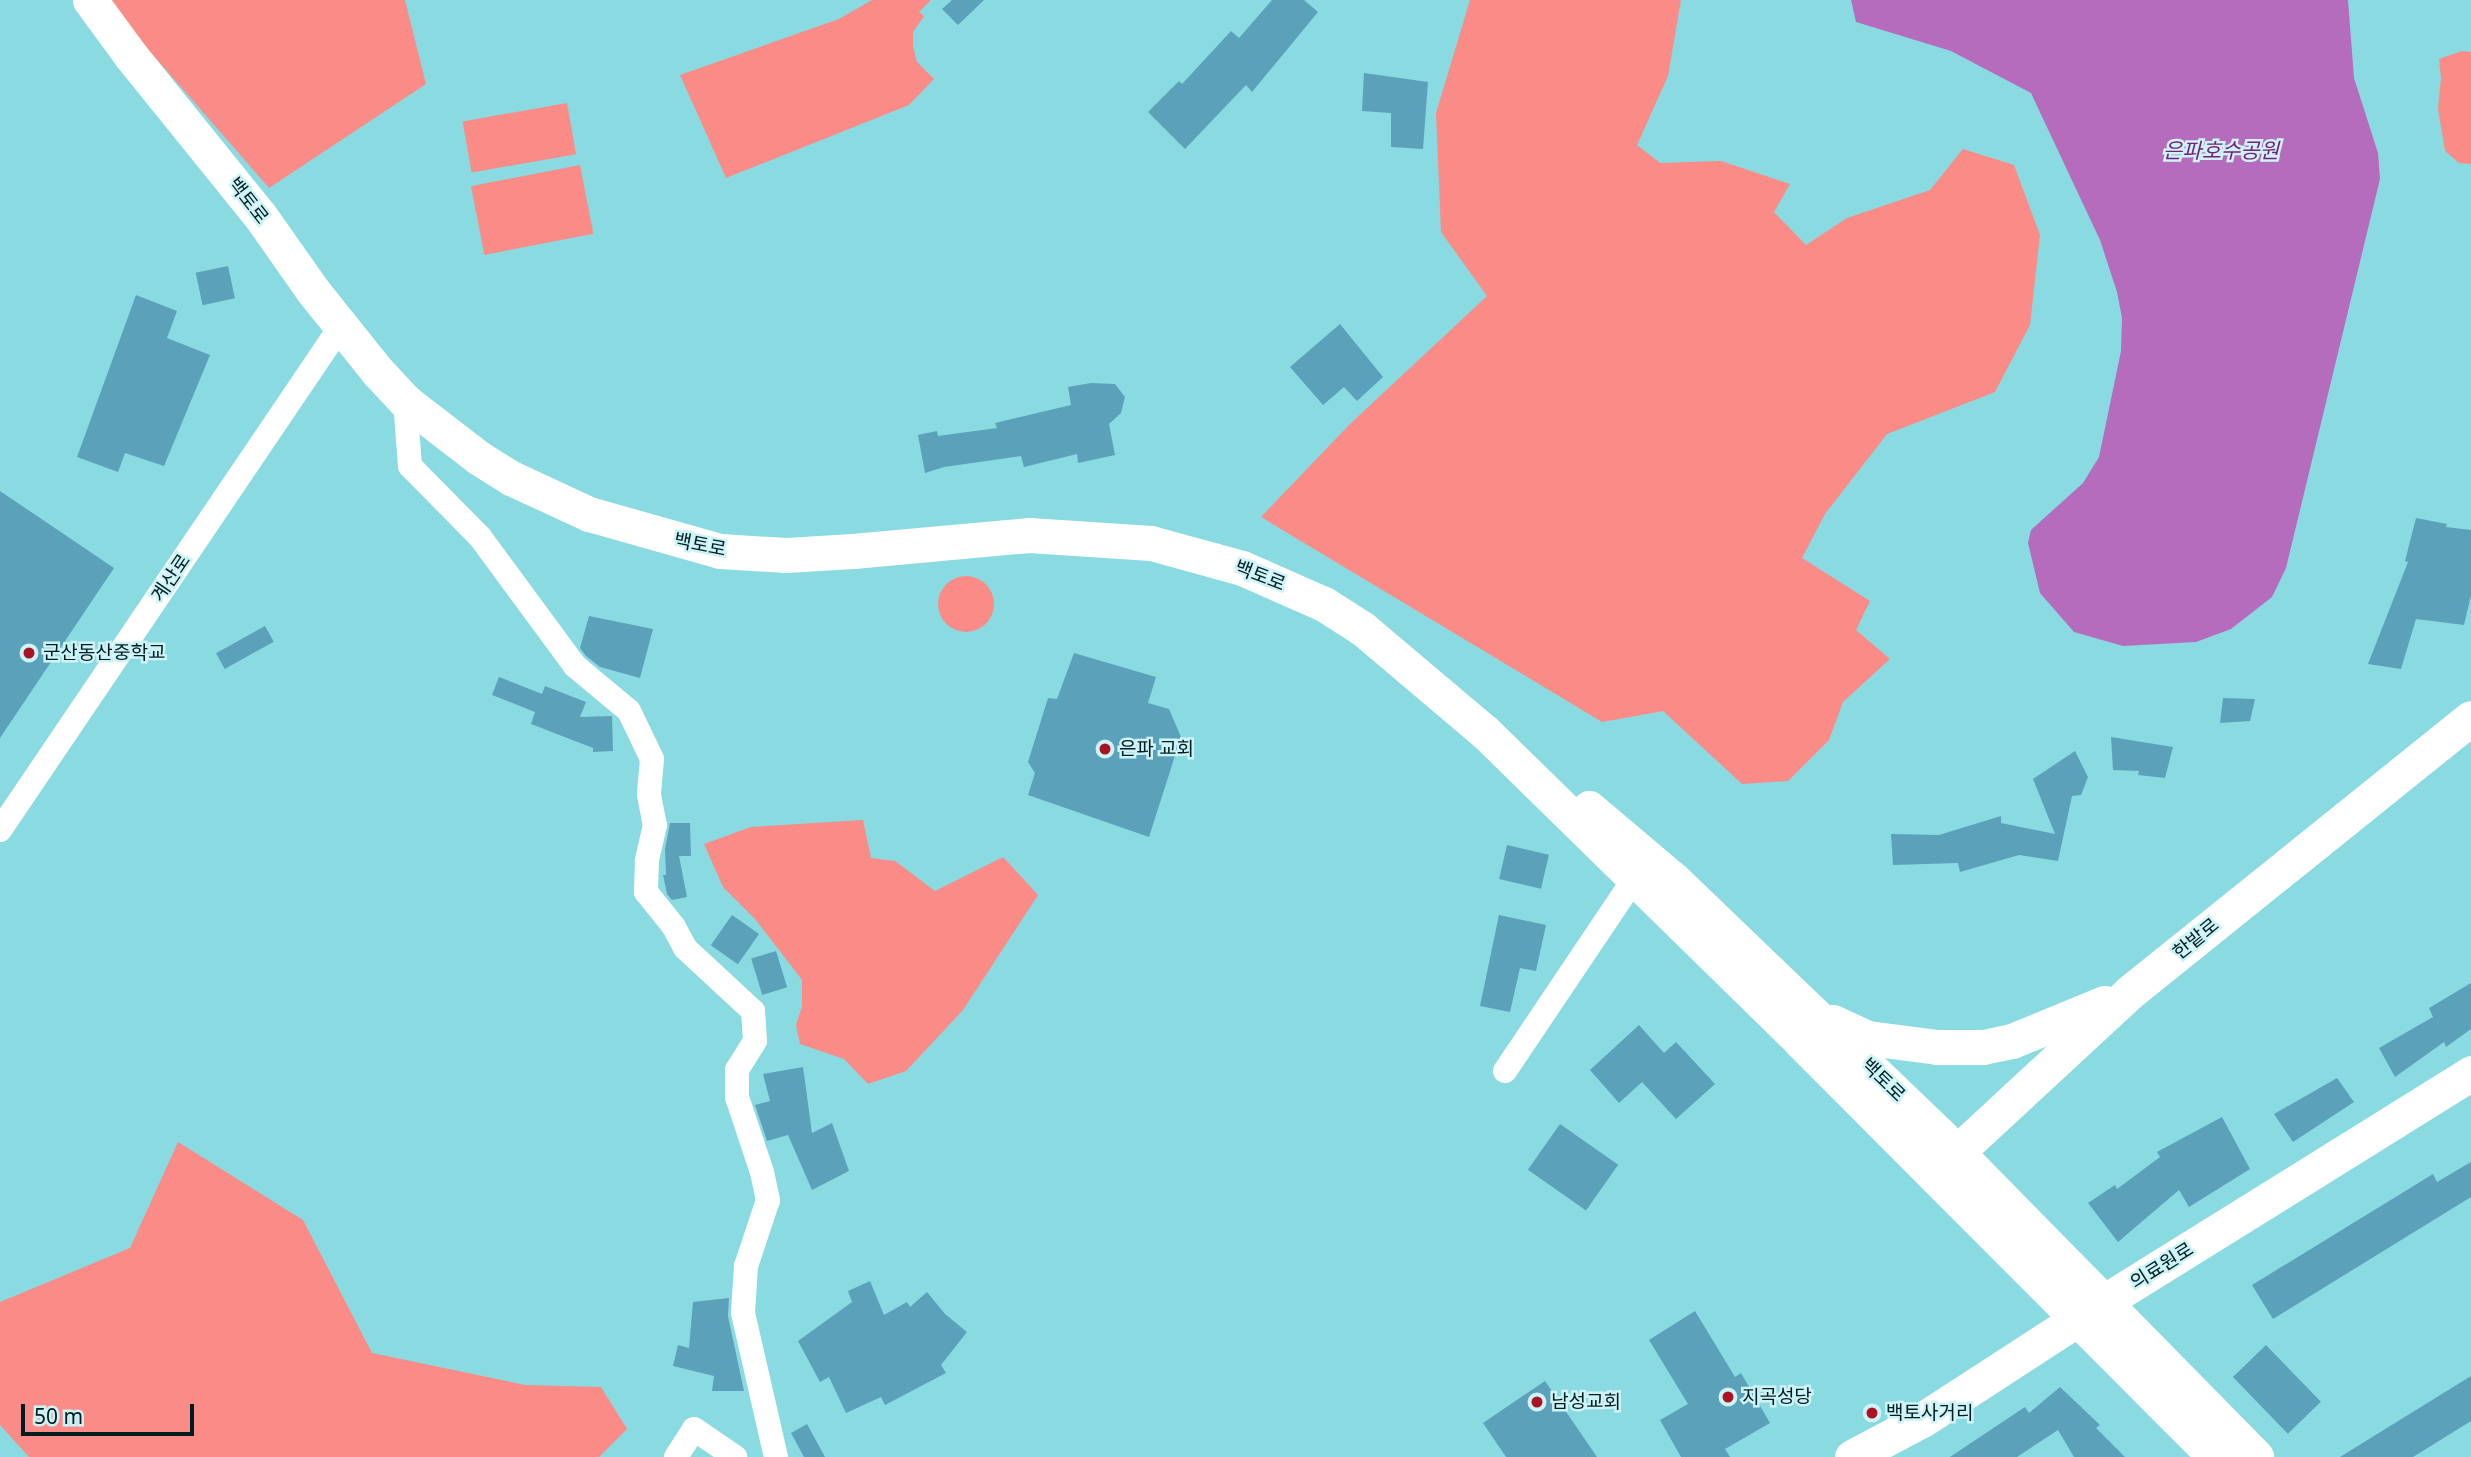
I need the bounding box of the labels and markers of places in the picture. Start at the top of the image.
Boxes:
place label: 군산동산중학교 [43,642,165,664]
marker: 군산동산중학교 [21,645,37,661]
place label: 은파 교회 [1119,738,1194,760]
marker: 은파 교회 [1097,741,1113,757]
place label: 지곡성당 [1742,1386,1812,1408]
marker: 지곡성당 [1720,1389,1736,1405]
place label: 남성교회 [1551,1391,1621,1413]
marker: 남성교회 [1529,1394,1545,1410]
place label: 백토사거리 [1886,1402,1973,1424]
marker: 백토사거리 [1864,1405,1880,1421]

